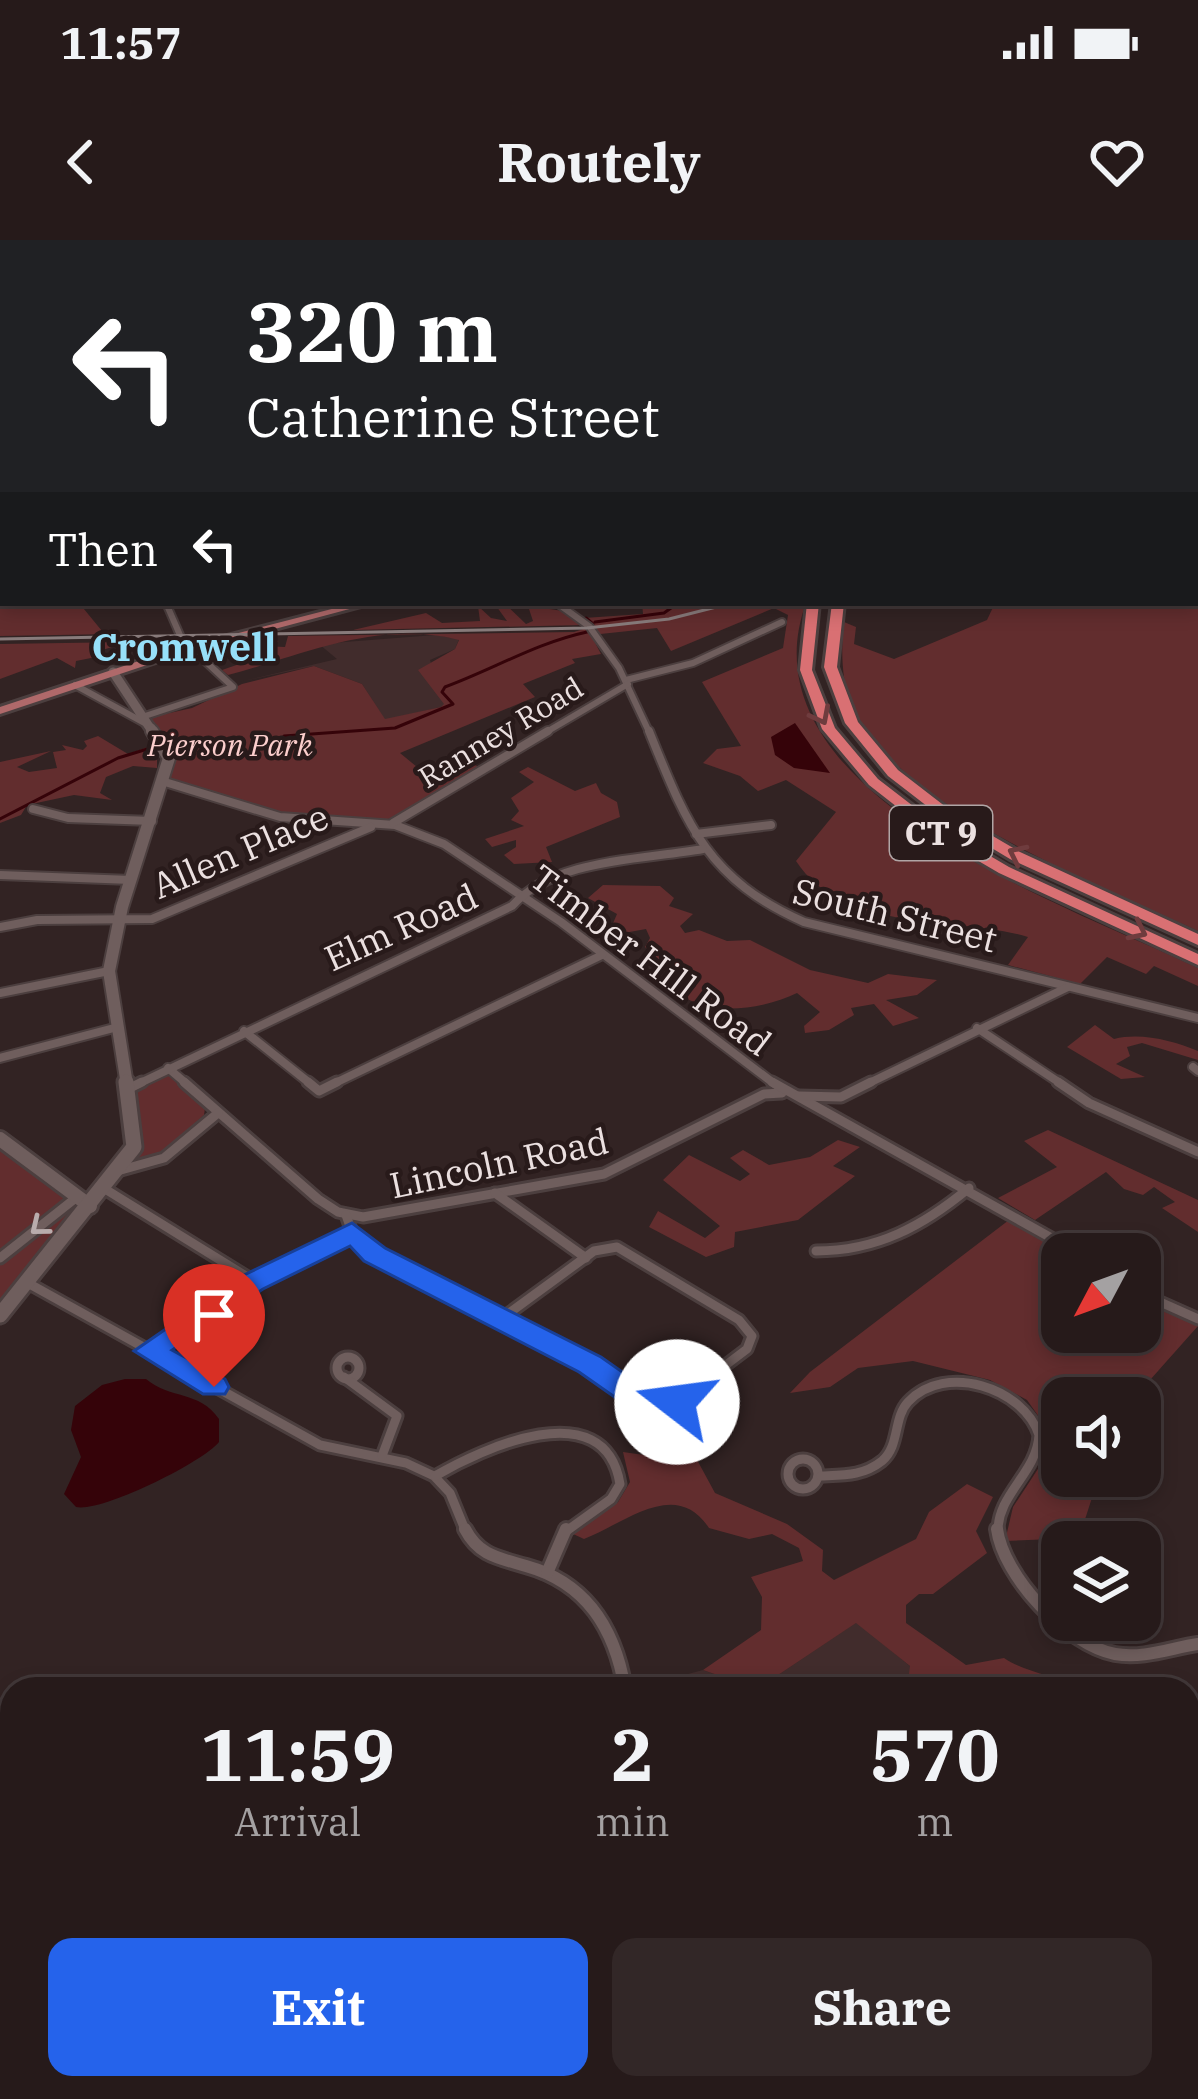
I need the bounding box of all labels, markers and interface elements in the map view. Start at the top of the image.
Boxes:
text: 11:57 [60,13,182,71]
text: Routely [497,127,701,197]
icon: back [48,129,114,195]
icon: heart [1084,129,1150,195]
text: 320 m [246,276,498,385]
icon: left [48,288,204,444]
text: Catherine Street [246,382,660,452]
icon: left [182,516,248,582]
text: Then [48,520,158,578]
district label: Cromwell [91,621,277,672]
street label: Ranney Road [411,667,590,796]
one-way arrow [807,703,830,724]
park label: Pierson Park [146,725,313,764]
street label: Allen Place [145,792,335,909]
road number: CT 9 [890,806,992,860]
one-way arrow [1007,845,1029,868]
street label: Timber Hill Road [521,854,781,1066]
street label: South Street [788,867,1002,963]
street label: Elm Road [317,872,485,981]
one-way arrow [1126,917,1147,940]
street label: Lincoln Road [385,1116,612,1209]
one-way arrow [30,1213,52,1235]
north arrow [1041,1233,1161,1353]
map controls [1041,1233,1161,1641]
pin [163,1264,265,1387]
icon: arrive [181,1282,247,1348]
position arrow [614,1339,740,1465]
button: sound [1041,1377,1161,1497]
button: layers [1041,1521,1161,1641]
text: 11:59 [200,1707,395,1801]
text: 2 [611,1707,654,1801]
text: 570 [870,1707,1000,1801]
text: Arrival [234,1796,361,1847]
text: min [595,1796,670,1847]
text: m [916,1796,953,1847]
button: Exit [48,1938,588,2076]
button: Share [612,1938,1152,2076]

